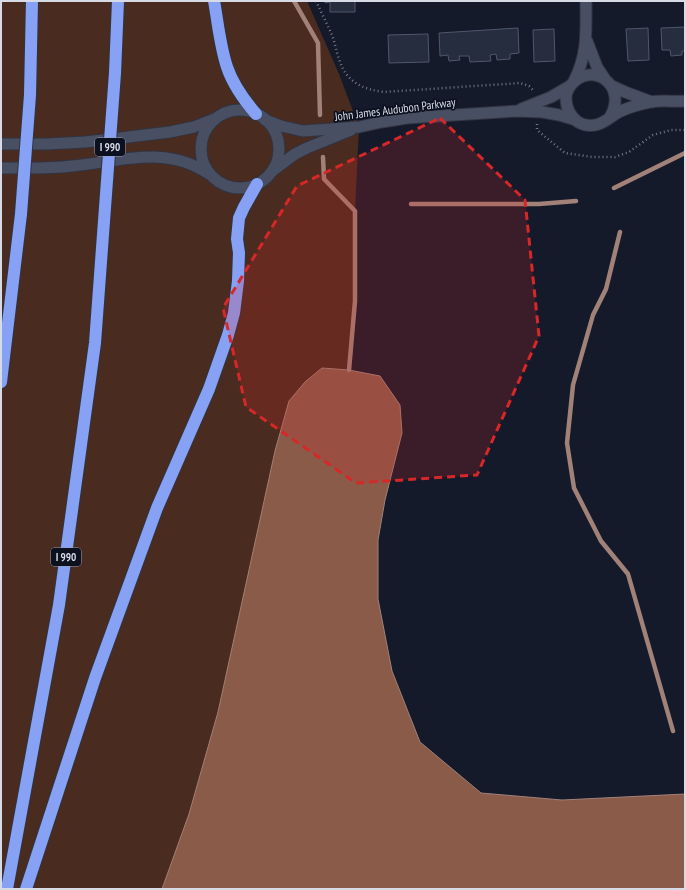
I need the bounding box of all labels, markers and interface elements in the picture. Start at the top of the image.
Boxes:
street label: John James Audubon Parkway [333,94,457,124]
road number: I 990 [95,138,125,156]
road number: I 990 [51,548,81,566]

